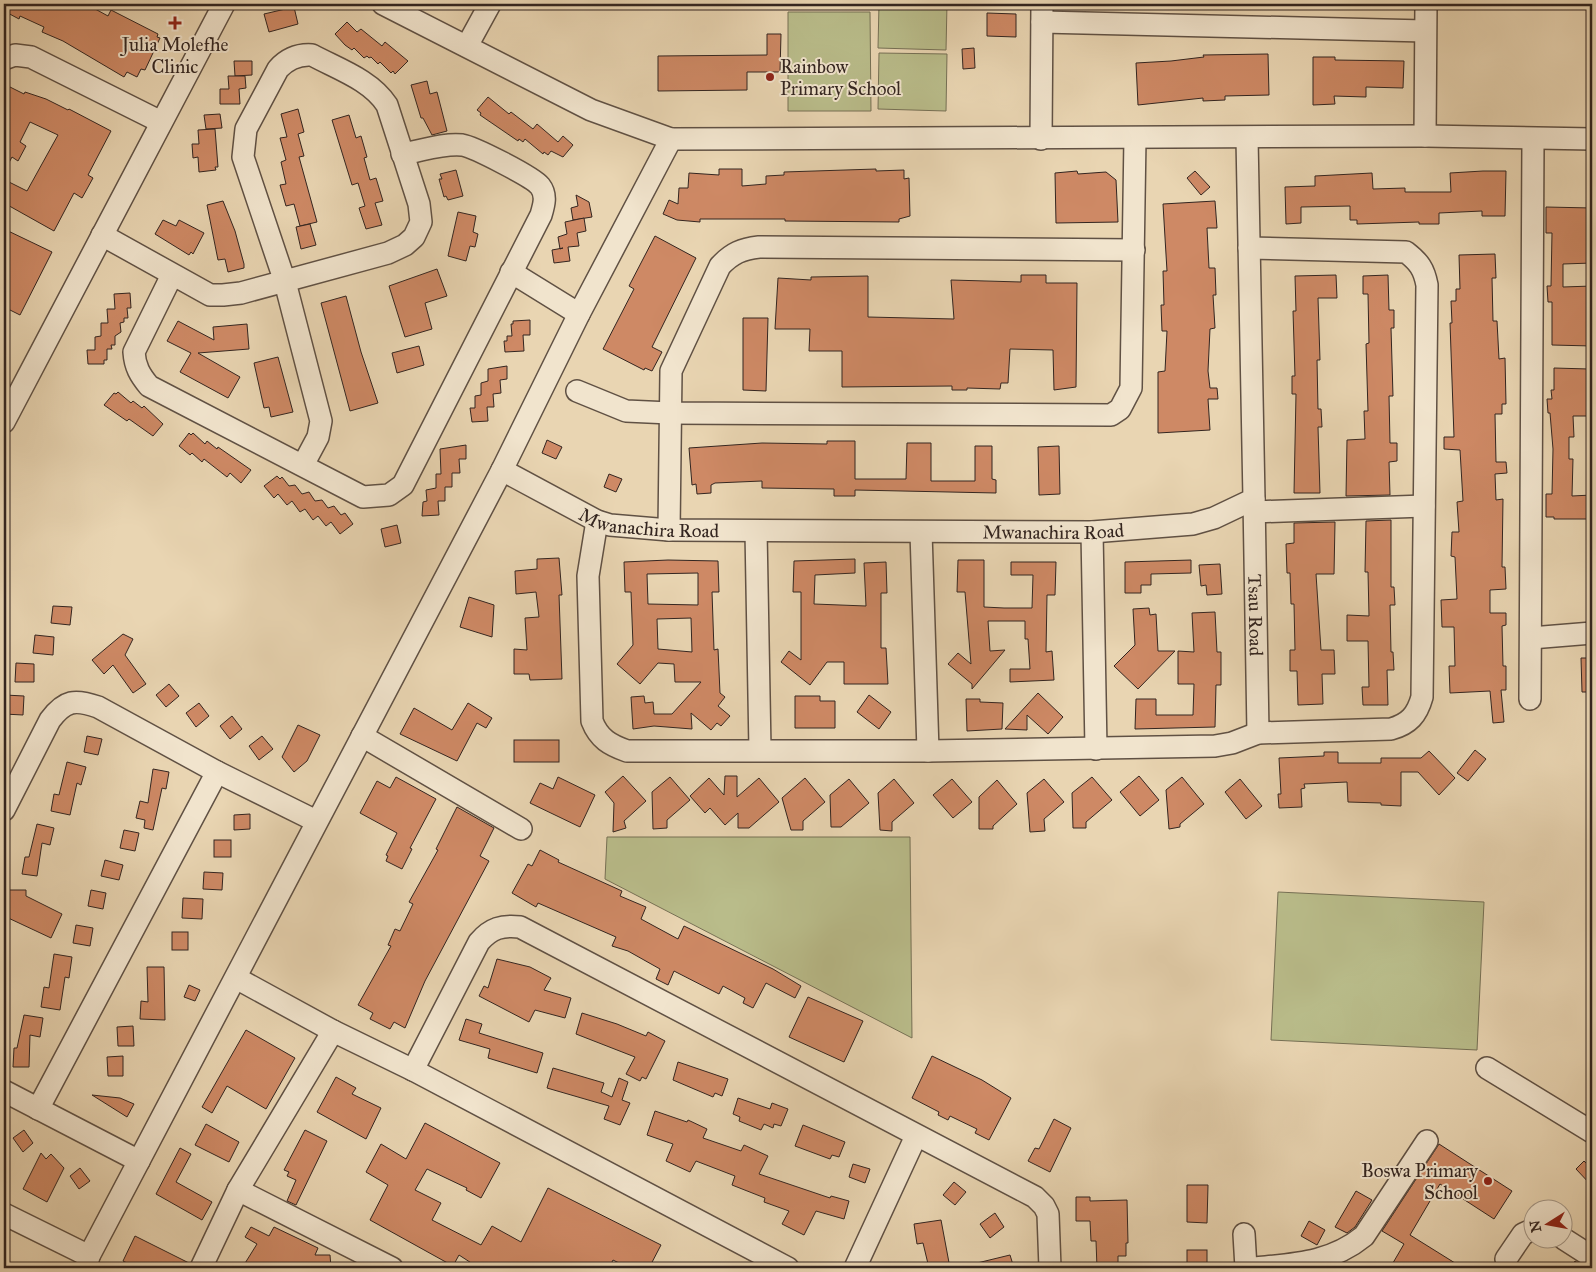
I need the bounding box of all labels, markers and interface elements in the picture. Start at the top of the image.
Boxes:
marker: Julia Molefhe Clinic [168,16,182,30]
place label: Julia Molefhe Clinic [120,33,228,78]
place label: Rainbow Primary School [780,55,902,100]
marker: Rainbow Primary School [764,71,776,83]
street label: Mwanachira Road [575,502,720,542]
street label: Mwanachira Road [983,518,1125,544]
street label: Tsau Road [1244,574,1268,657]
place label: Boswa Primary School [1361,1159,1479,1204]
marker: Boswa Primary School [1482,1175,1494,1187]
north arrow [1524,1200,1574,1250]
text: N [1526,1219,1545,1234]

